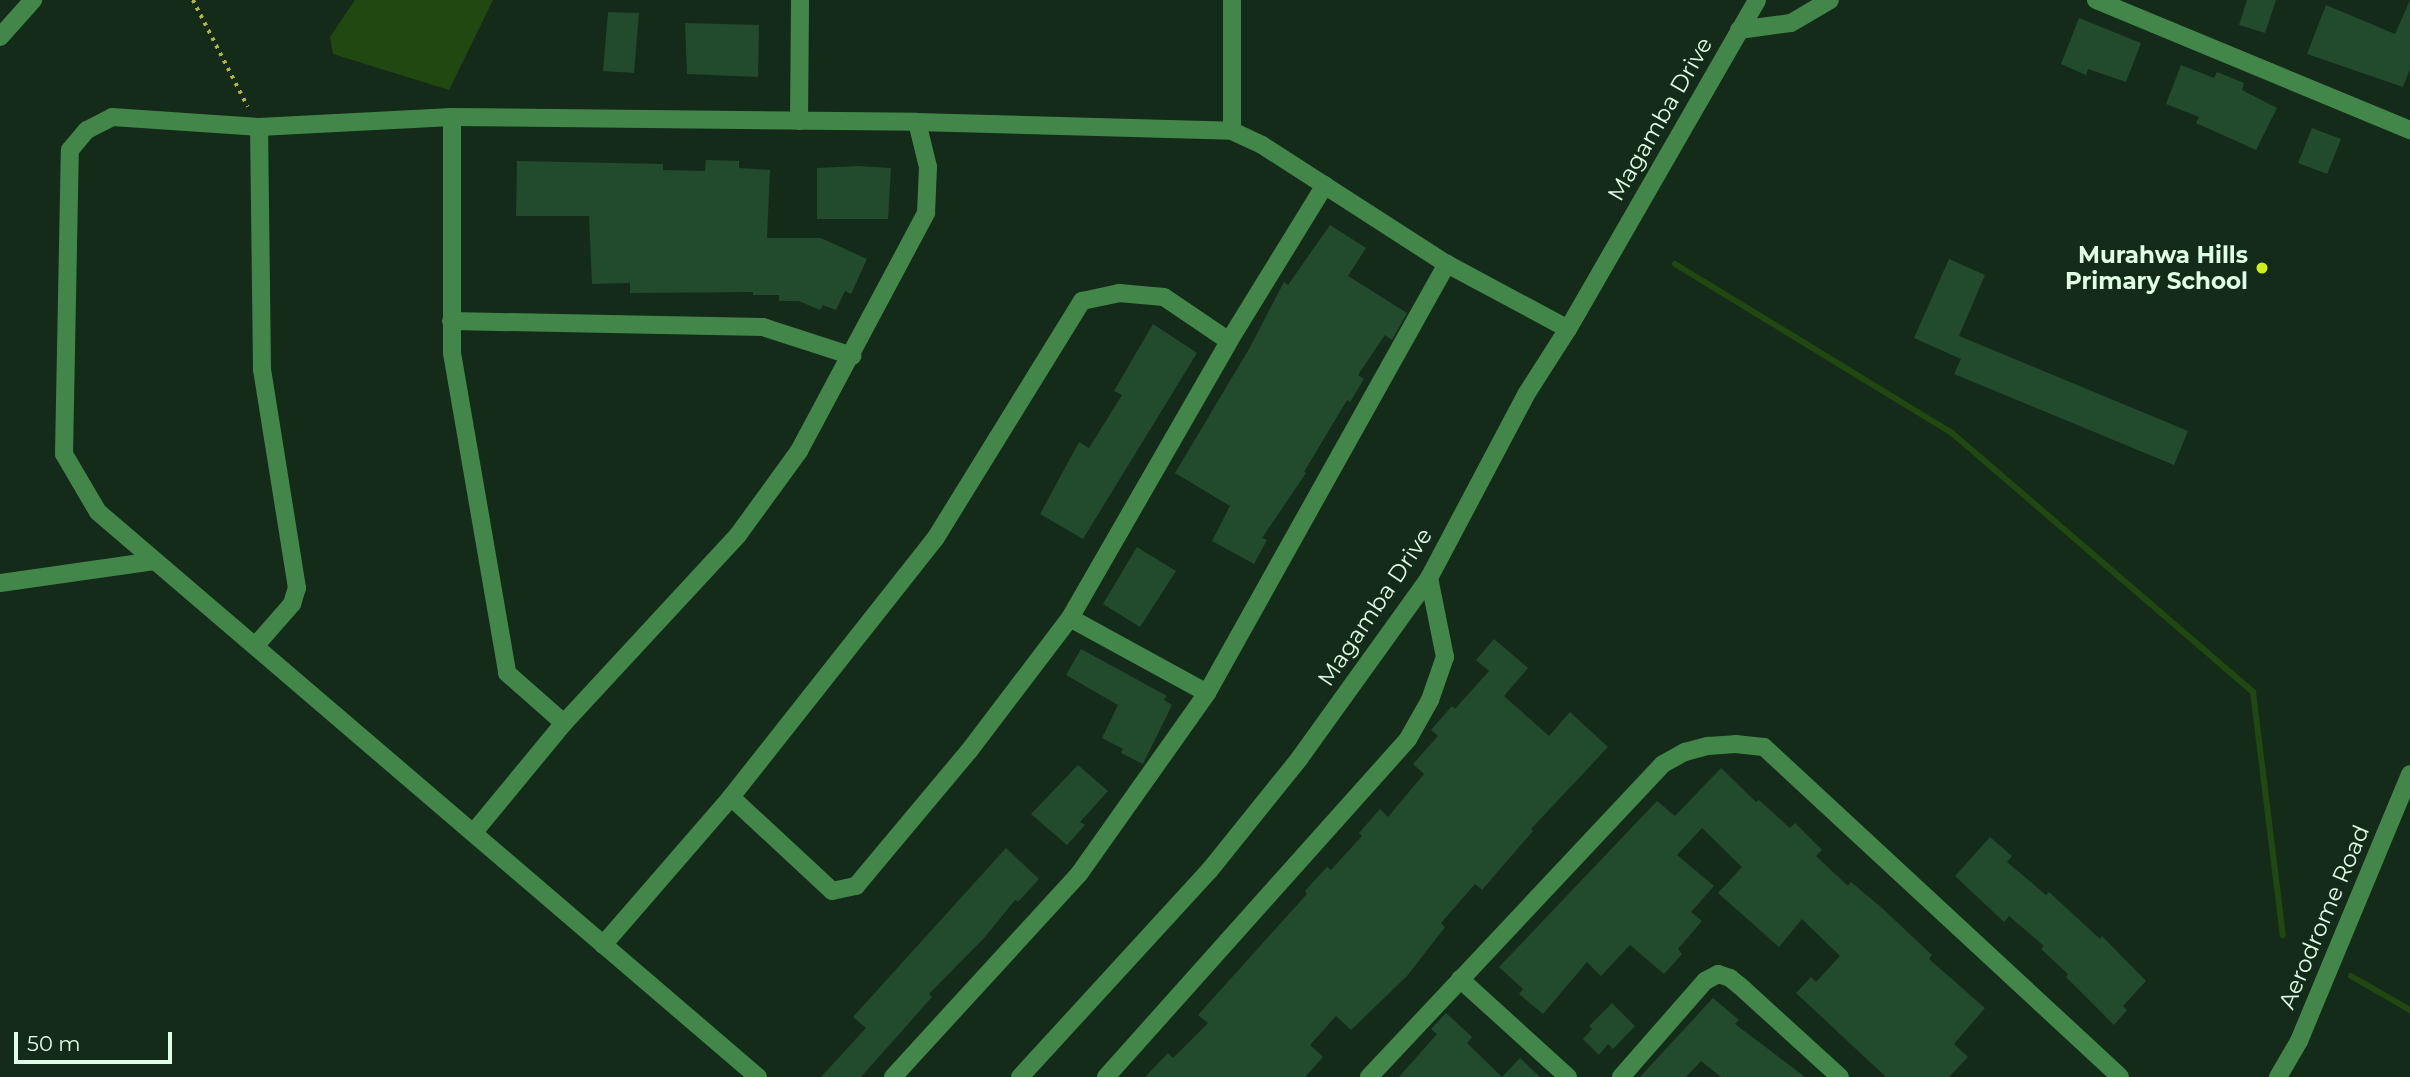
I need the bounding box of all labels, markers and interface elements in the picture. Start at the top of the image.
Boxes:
street label: Magamba Drive [1602,32,1718,206]
place label: Murahwa Hills Primary School [2065,241,2248,295]
marker: Murahwa Hills Primary School [2254,260,2270,276]
street label: Magamba Drive [1312,523,1438,691]
street label: Aerodrome Road [2273,821,2375,1013]
scale bar [18,1018,175,1062]
text: 50 m [27,1031,81,1056]

